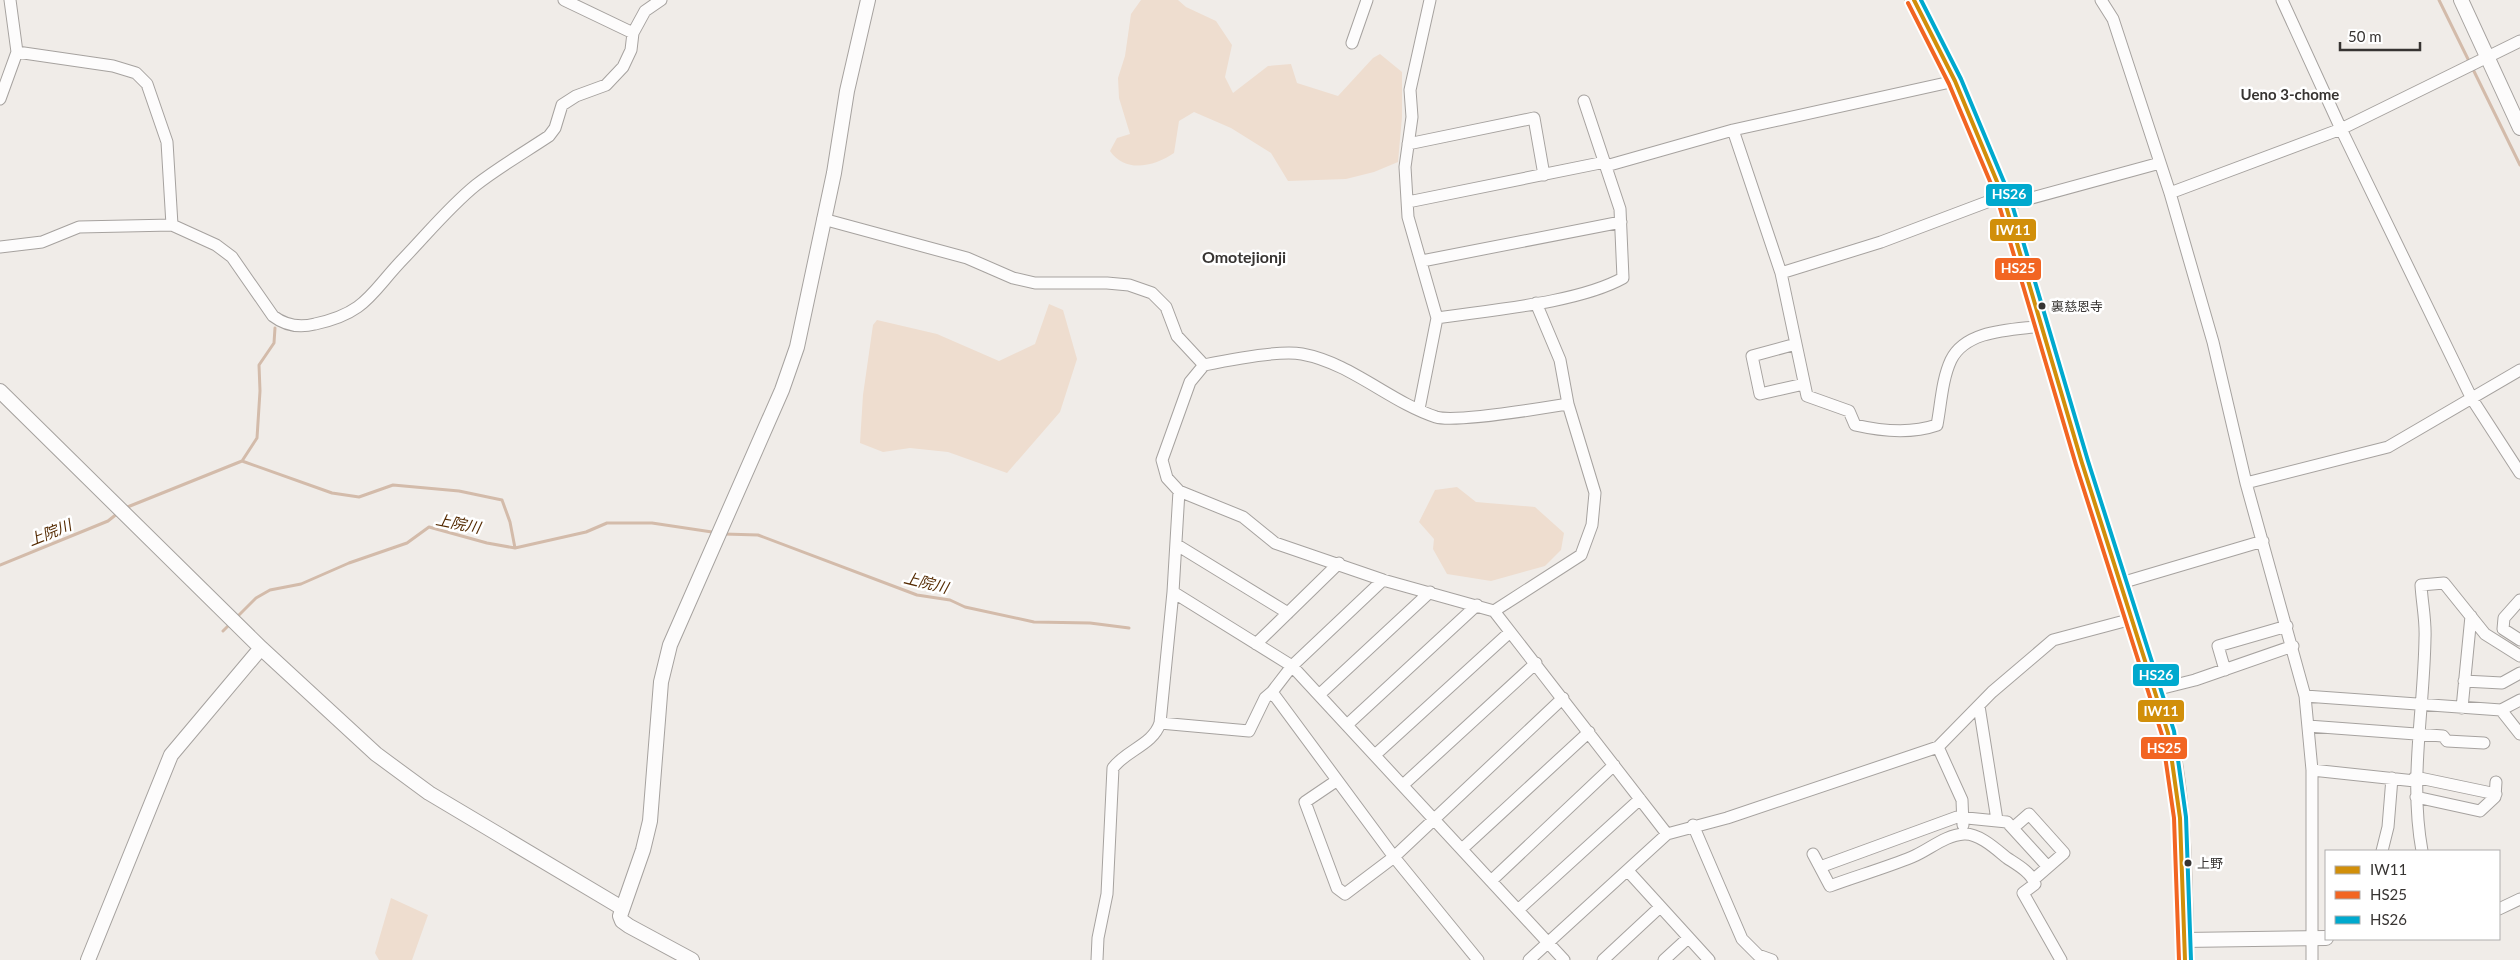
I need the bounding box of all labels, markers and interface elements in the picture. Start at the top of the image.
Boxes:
scale bar [2340,20,2420,52]
text: 50 m [2348,27,2382,45]
district label: Ueno 3-chome [2241,85,2339,103]
line badge: HS26 [1985,183,2033,207]
text: HS26 [1992,185,2026,202]
line badge: IW11 [1989,218,2037,242]
text: IW11 [1995,221,2031,238]
district label: Omotejionji [1202,247,1286,266]
line badge: HS25 [1994,257,2042,281]
text: HS25 [2001,259,2035,276]
place label: 裏慈恩寺 [2051,298,2103,314]
marker: 裏慈恩寺 [2037,301,2047,311]
water label: 上院川 [434,510,484,537]
water label: 上院川 [25,515,76,549]
water label: 上院川 [902,568,952,597]
line badge: HS26 [2132,663,2180,687]
text: HS26 [2139,666,2173,683]
line badge: IW11 [2137,699,2185,723]
text: IW11 [2143,702,2179,719]
line badge: HS25 [2140,736,2188,760]
text: HS25 [2147,739,2181,756]
legend [2325,850,2500,940]
place label: 上野 [2197,855,2223,871]
marker: 上野 [2183,858,2193,868]
text: IW11 [2370,860,2407,878]
text: HS25 [2370,885,2407,903]
text: HS26 [2370,910,2407,928]

